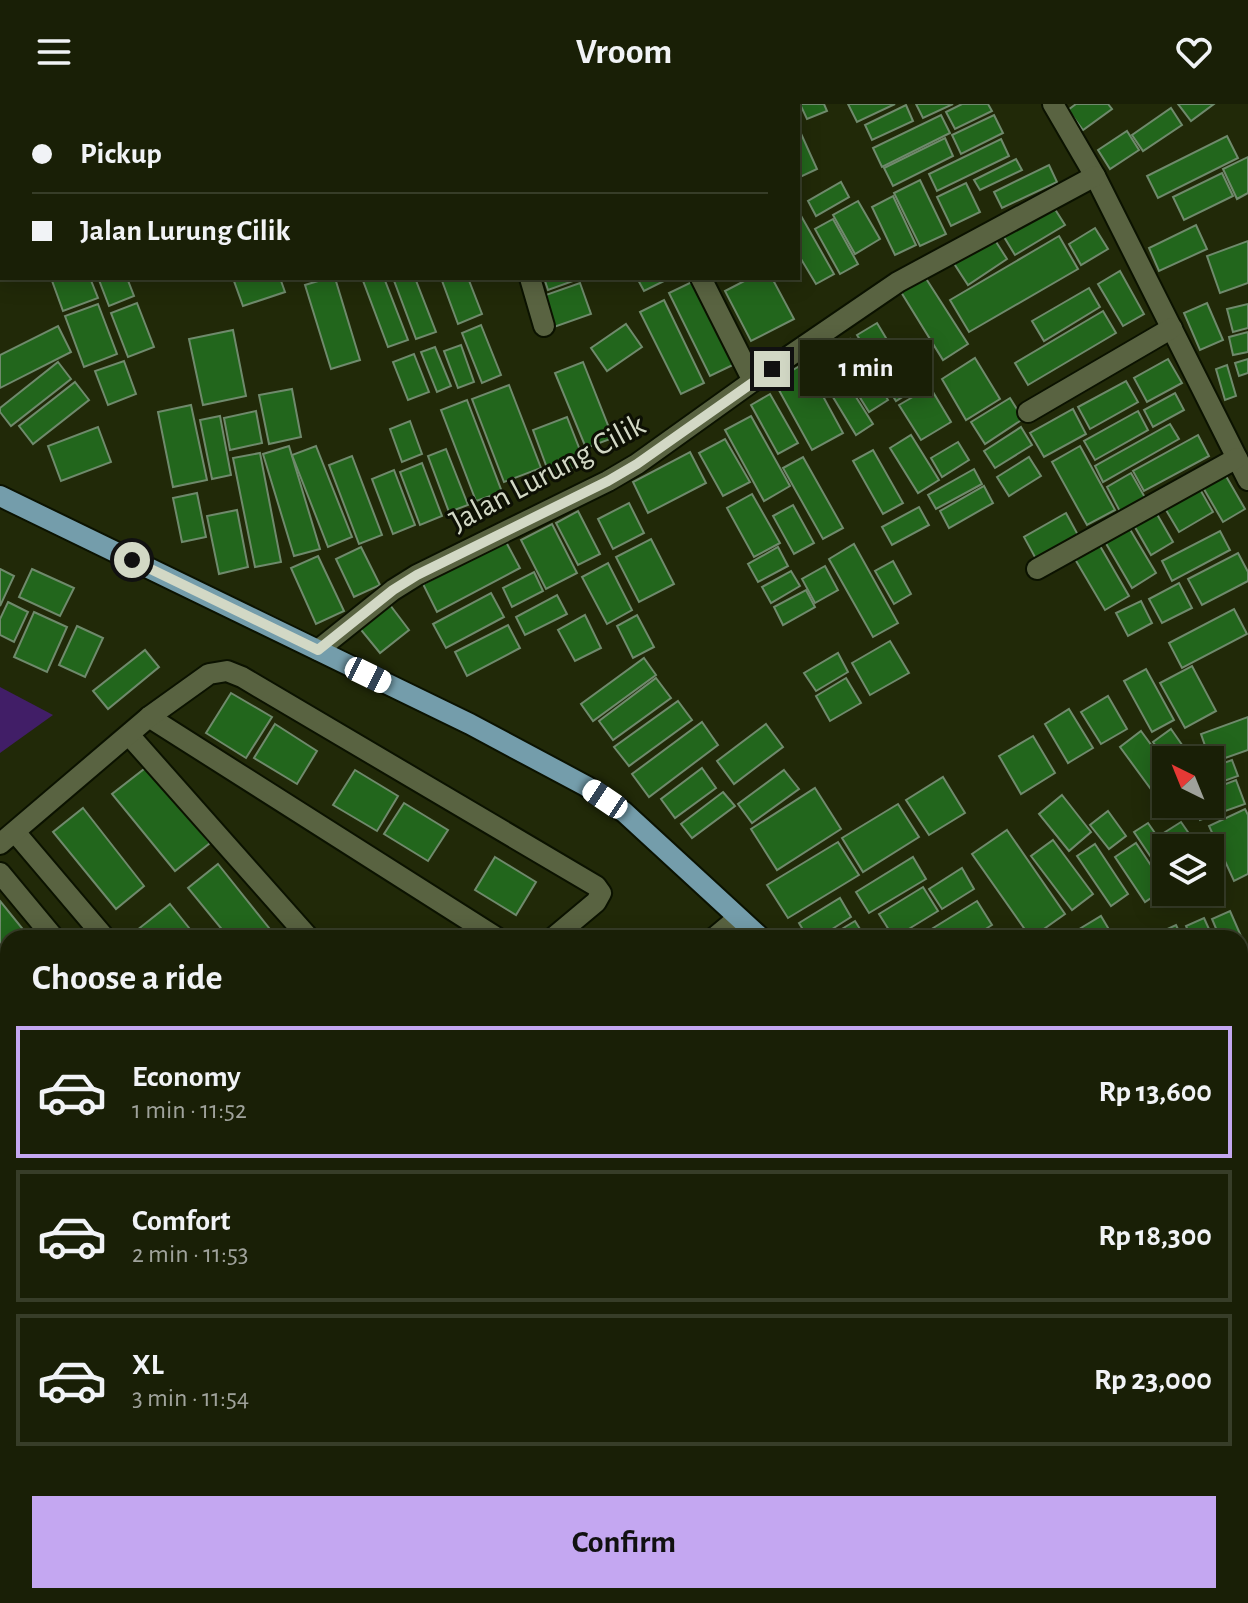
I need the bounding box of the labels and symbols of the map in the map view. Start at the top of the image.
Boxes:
callout: 1 min [800,341,932,397]
route end [754,351,790,387]
street label: Jalan Lurung Cilik [445,408,651,538]
route start [114,542,150,578]
car [341,654,395,696]
north arrow [1152,746,1224,818]
car [578,776,632,822]

